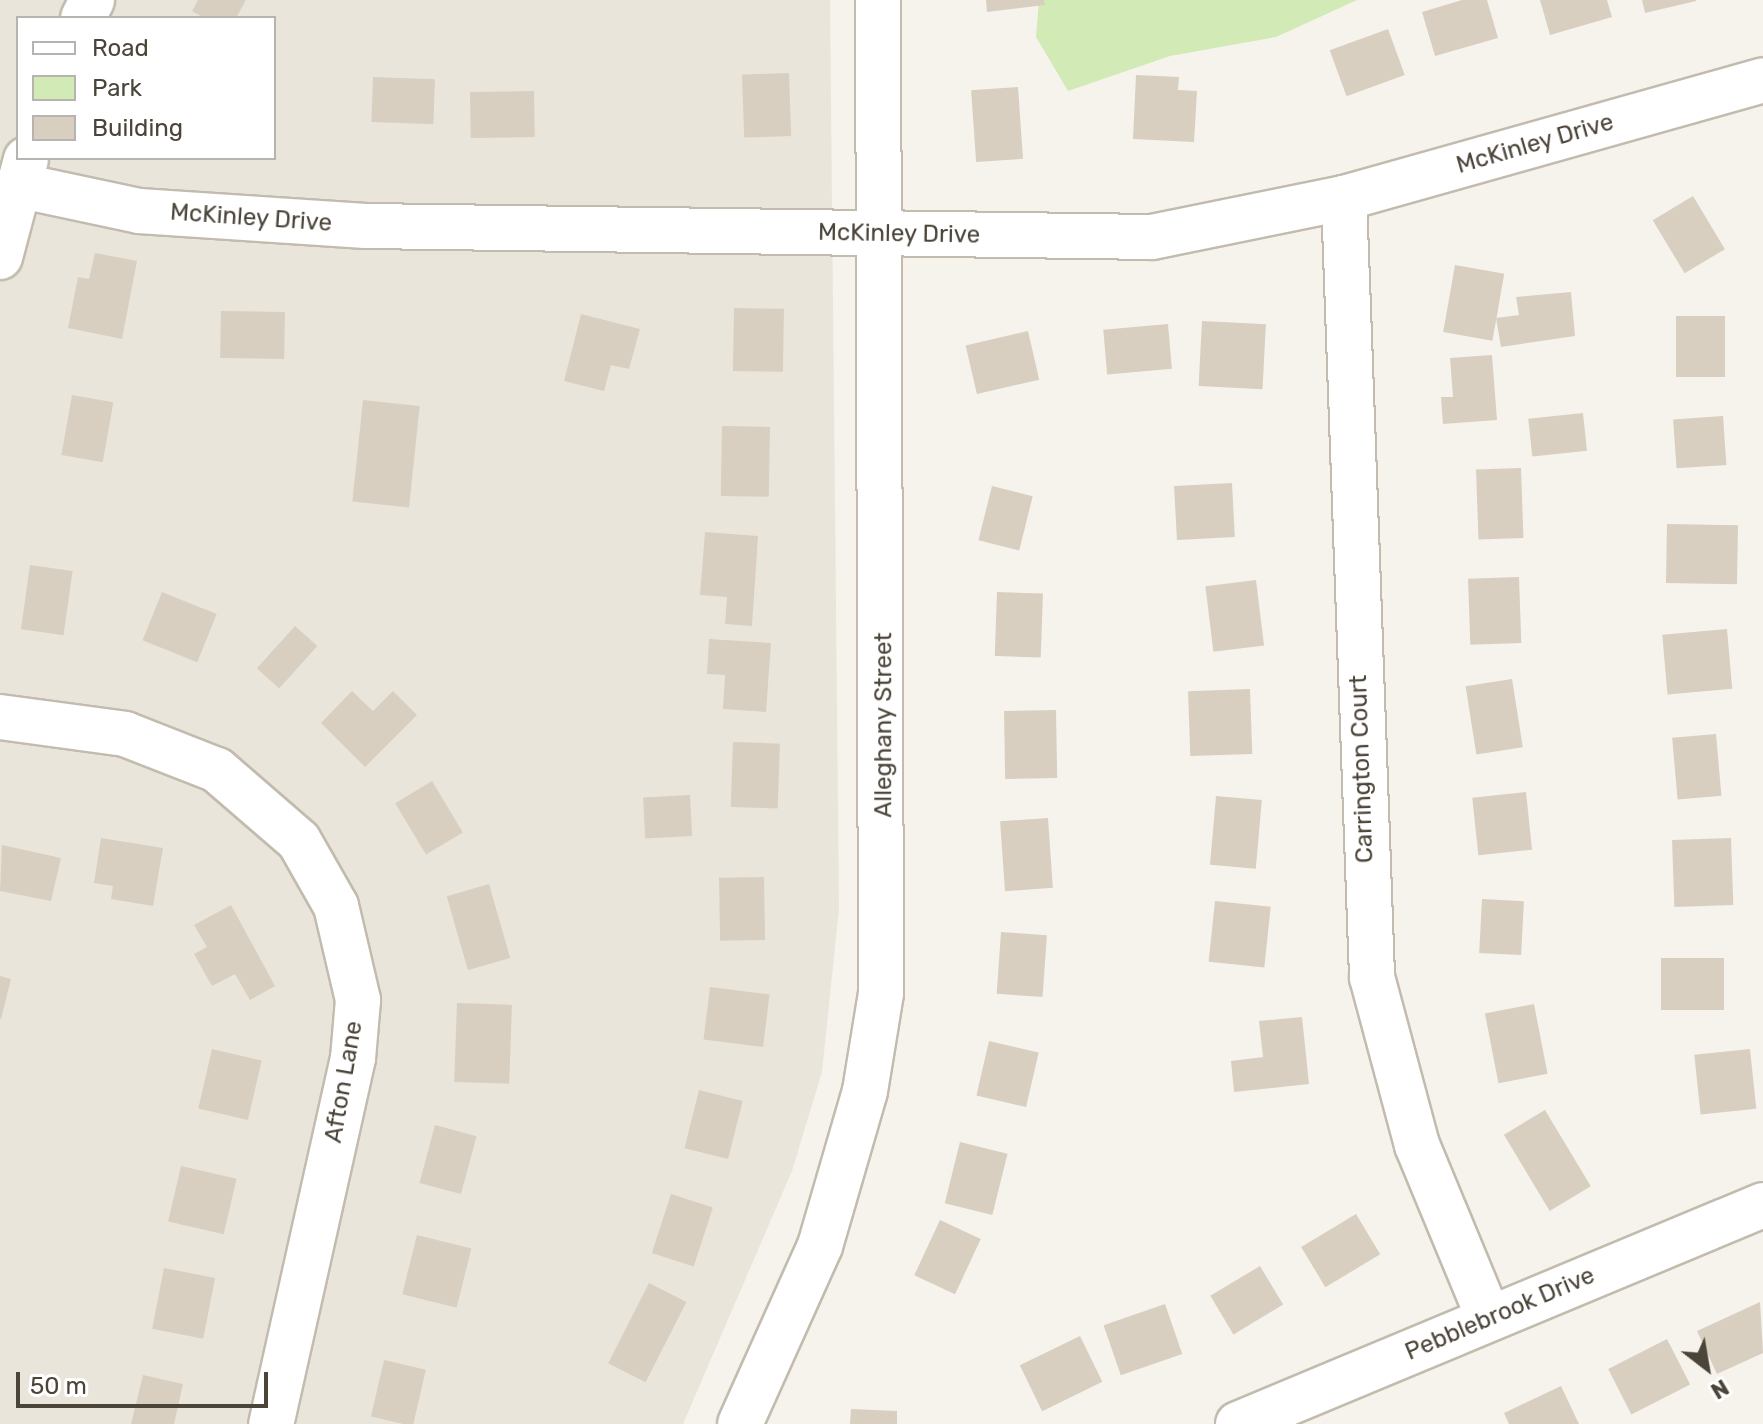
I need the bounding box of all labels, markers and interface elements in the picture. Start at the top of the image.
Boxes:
legend [16,16,276,160]
text: Road [92,34,149,62]
text: Park [92,74,142,102]
street label: McKinley Drive [1453,108,1617,180]
text: Building [92,114,183,142]
street label: McKinley Drive [169,198,333,238]
street label: McKinley Drive [817,218,981,250]
street label: Alleghany Street [870,632,898,818]
street label: Carrington Court [1344,674,1380,864]
street label: Afton Lane [319,1019,369,1145]
street label: Pebblebrook Drive [1401,1261,1599,1367]
north arrow [1667,1328,1747,1408]
scale bar [20,1356,272,1406]
text: 50 m [30,1372,87,1400]
text: N [1706,1373,1733,1405]

